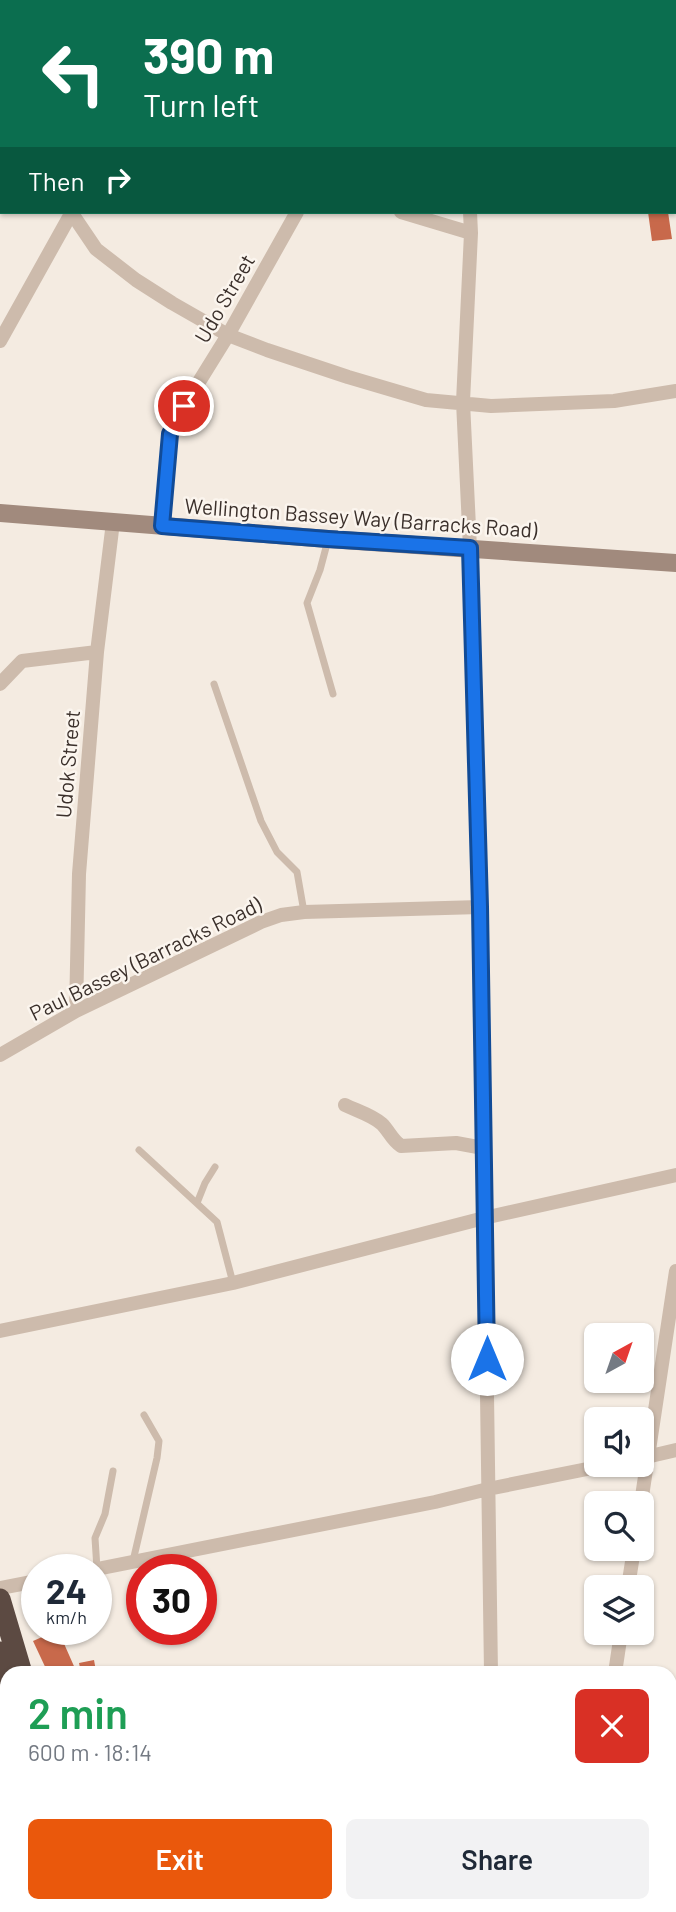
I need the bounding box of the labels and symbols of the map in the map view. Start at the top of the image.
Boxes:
street label: Udo Street [189,249,259,347]
pin [154,376,214,436]
street label: Wellington Bassey Way (Barracks Road) [184,492,539,542]
street label: Udok Street [50,709,84,819]
street label: Paul Bassey (Barracks Road) [25,891,265,1025]
position arrow [450,1322,524,1396]
north arrow [584,1323,654,1393]
speed limit sign: 30 [126,1554,217,1645]

